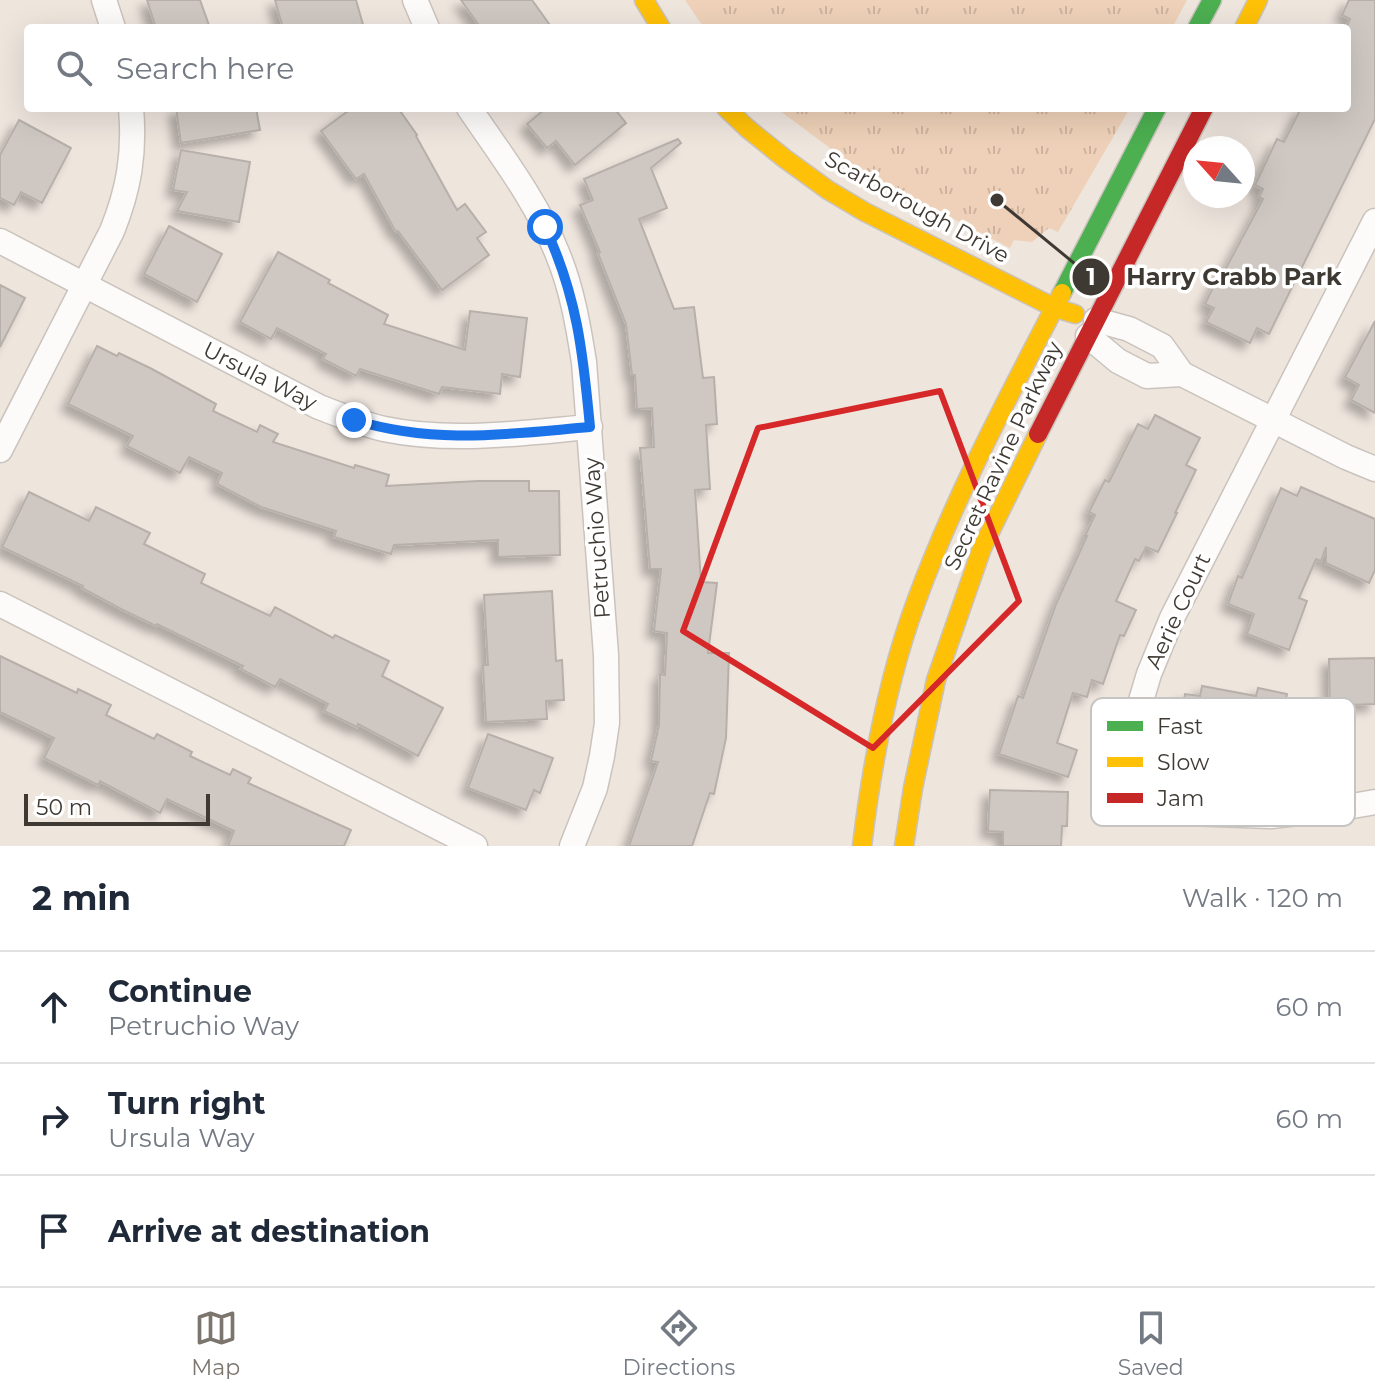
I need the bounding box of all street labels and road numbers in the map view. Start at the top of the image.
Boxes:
street label: Scarborough Drive [820,145,1014,269]
street label: Ursula Way [199,336,321,416]
street label: Secret Ravine Parkway [938,337,1068,575]
street label: Petruchio Way [578,456,616,620]
street label: Aerie Court [1139,549,1217,673]

